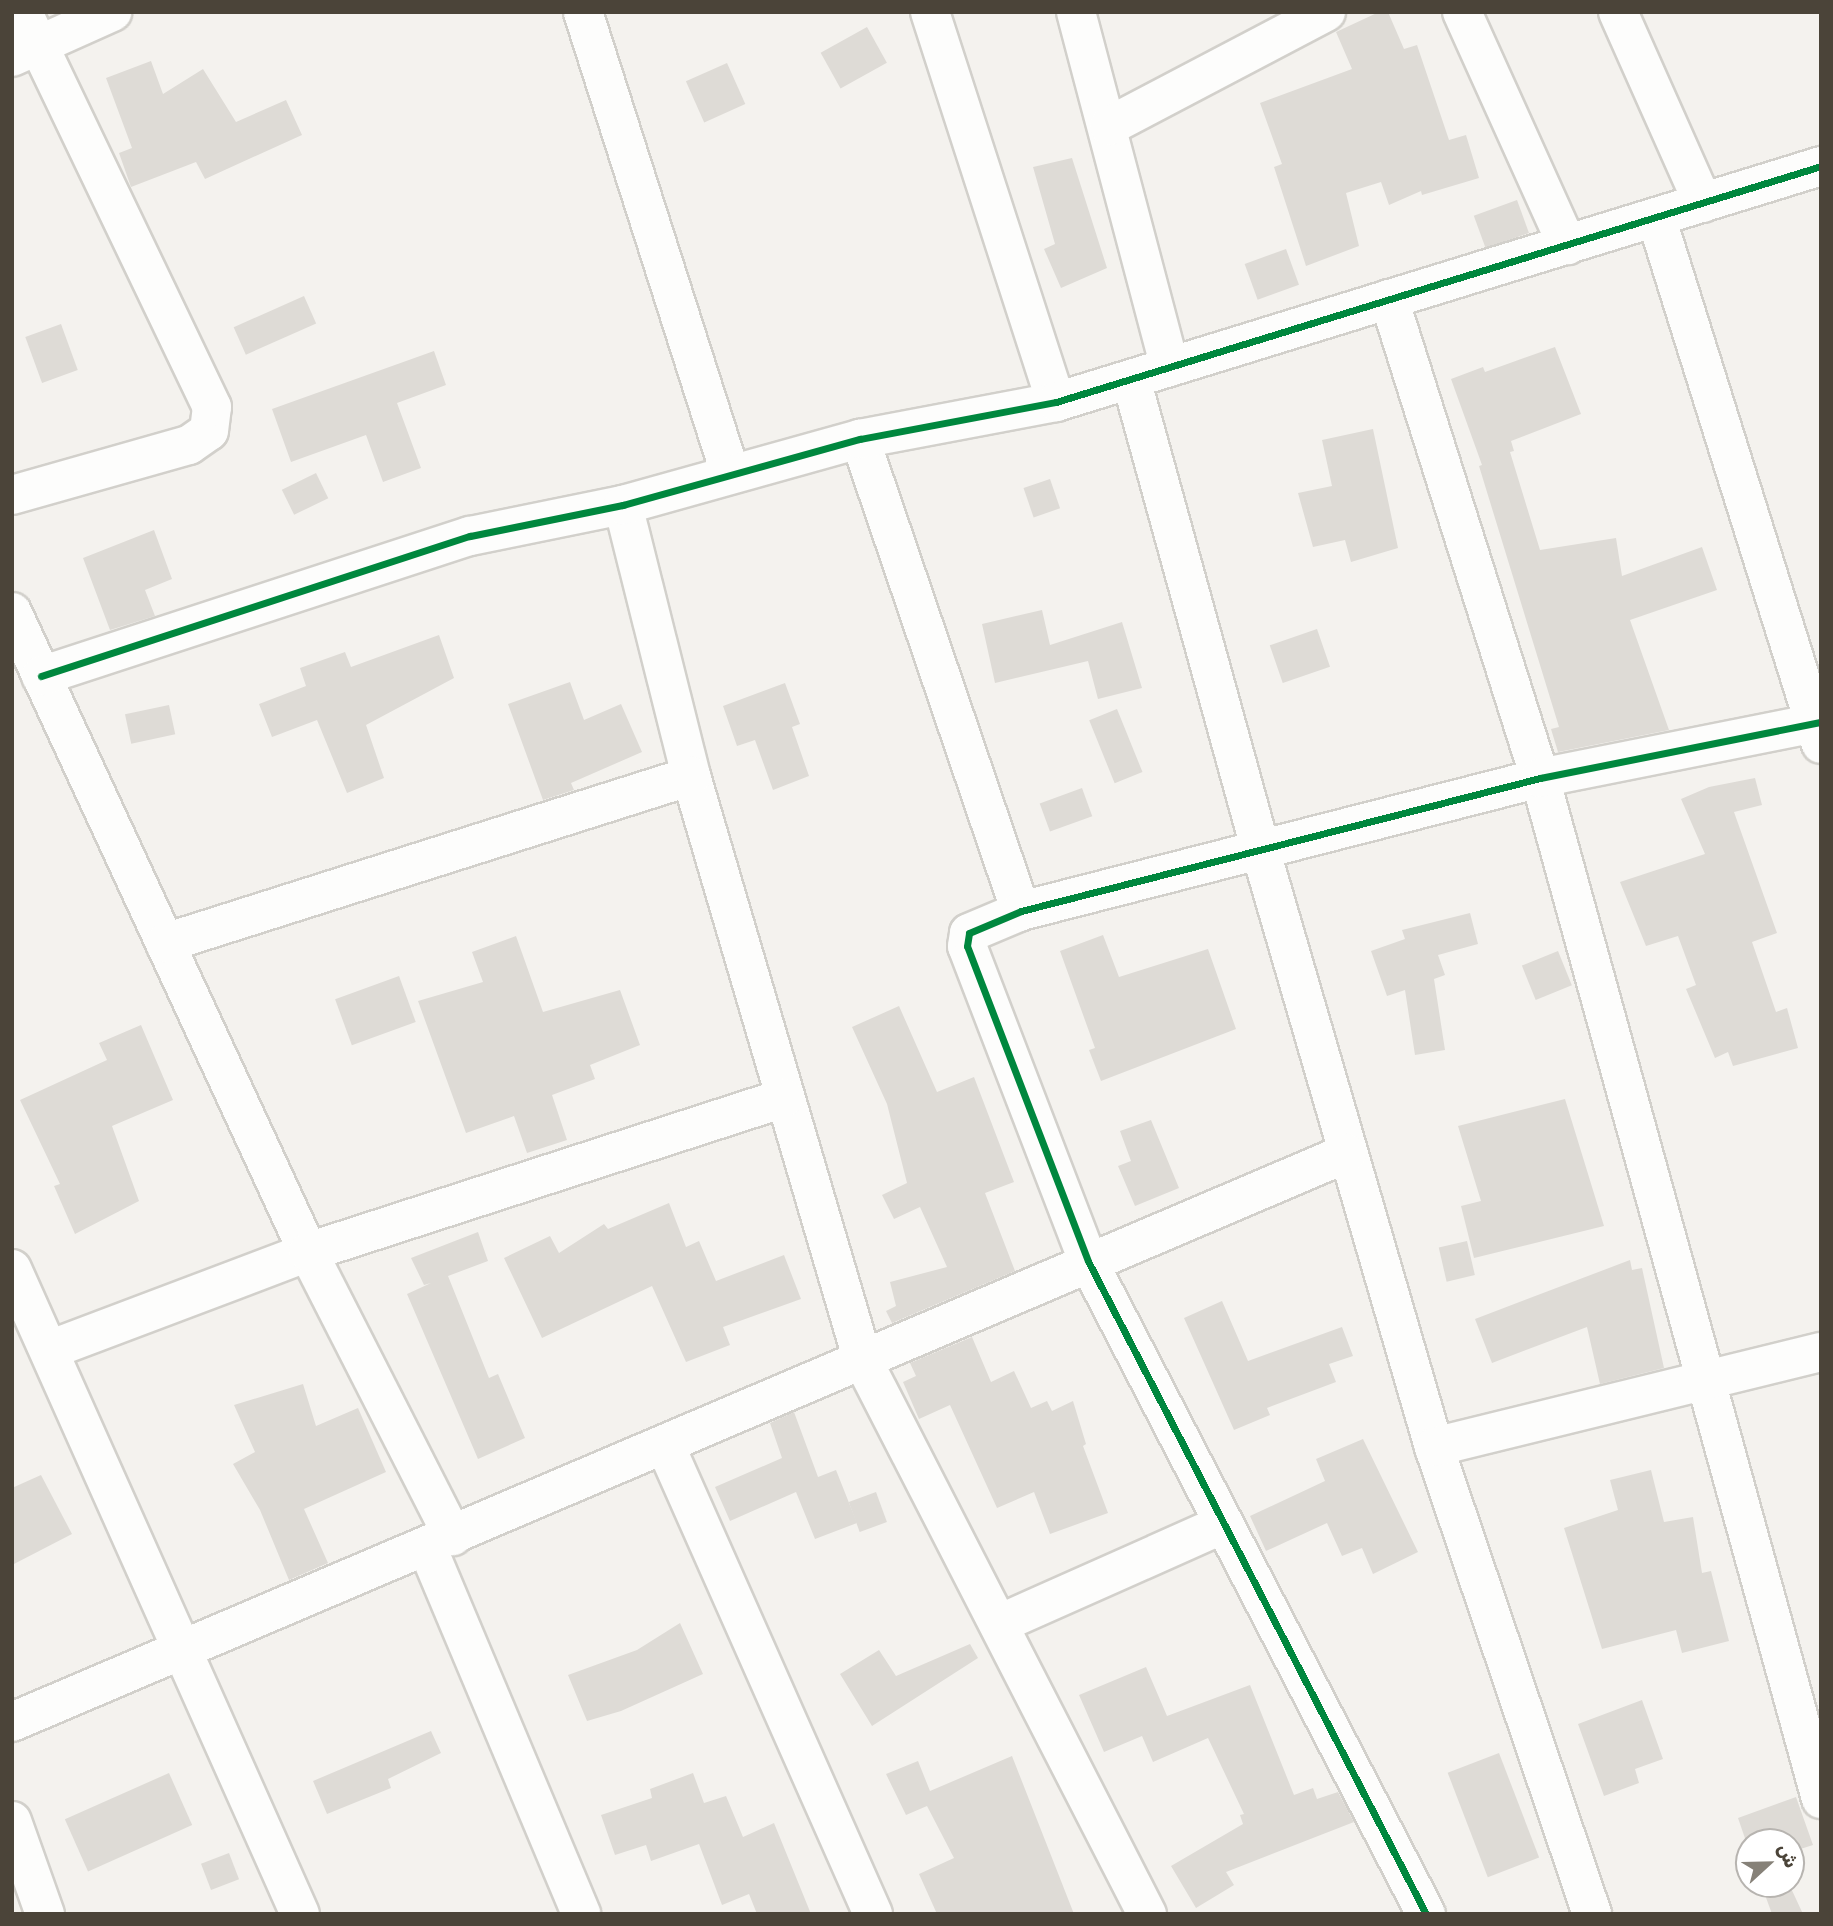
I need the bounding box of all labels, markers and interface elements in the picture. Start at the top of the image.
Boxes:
north arrow [1735,1828,1805,1898]
text: ش [1773,1840,1803,1871]

